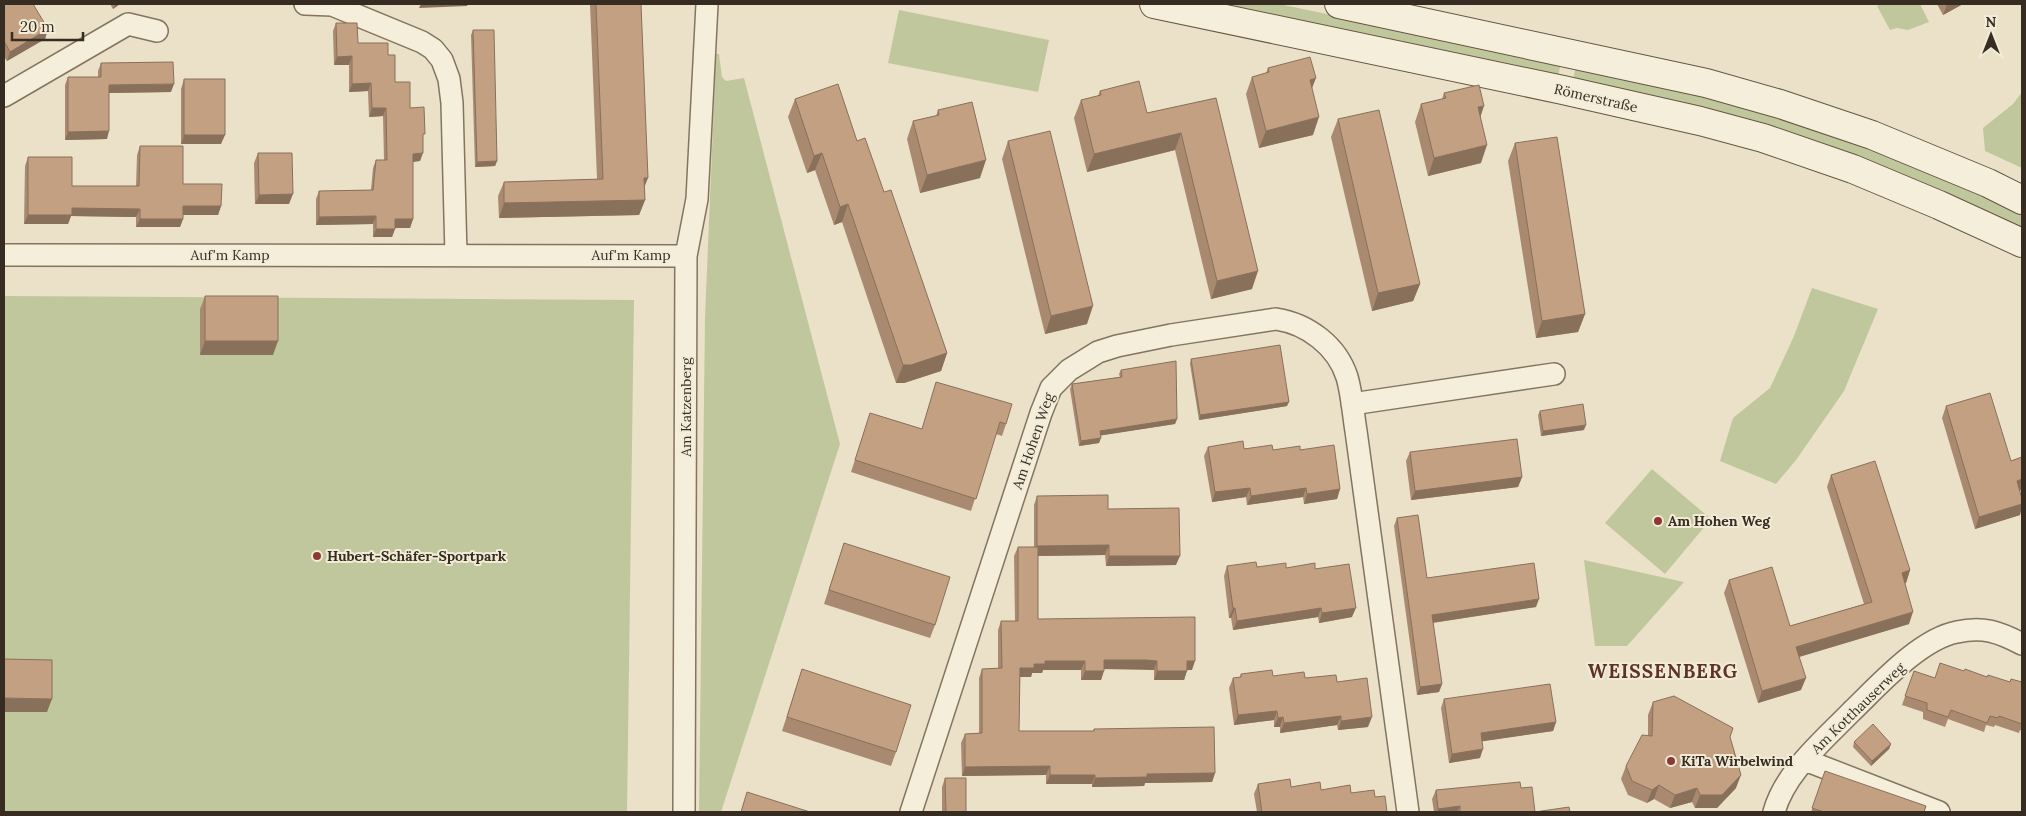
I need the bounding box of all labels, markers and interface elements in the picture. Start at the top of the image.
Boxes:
scale bar [12,10,84,42]
north arrow [1966,10,2016,60]
text: N [1986,13,1997,31]
text: 20 m [20,17,55,36]
street label: Römerstraße [1552,80,1640,116]
street label: Auf'm Kamp [189,246,270,264]
street label: Auf'm Kamp [590,246,671,264]
street label: Am Katzenberg [677,357,695,458]
street label: Am Hohen Weg [1008,390,1058,492]
place label: Am Hohen Weg [1668,512,1771,530]
marker: Am Hohen Weg [1652,515,1664,527]
place label: Hubert-Schäfer-Sportpark [327,547,507,565]
marker: Hubert-Schäfer-Sportpark [311,550,323,562]
street label: Am Kotthauserweg [1806,658,1909,758]
district label: WEISSENBERG [1588,659,1738,683]
place label: KiTa Wirbelwind [1681,752,1793,770]
marker: KiTa Wirbelwind [1665,755,1677,767]

